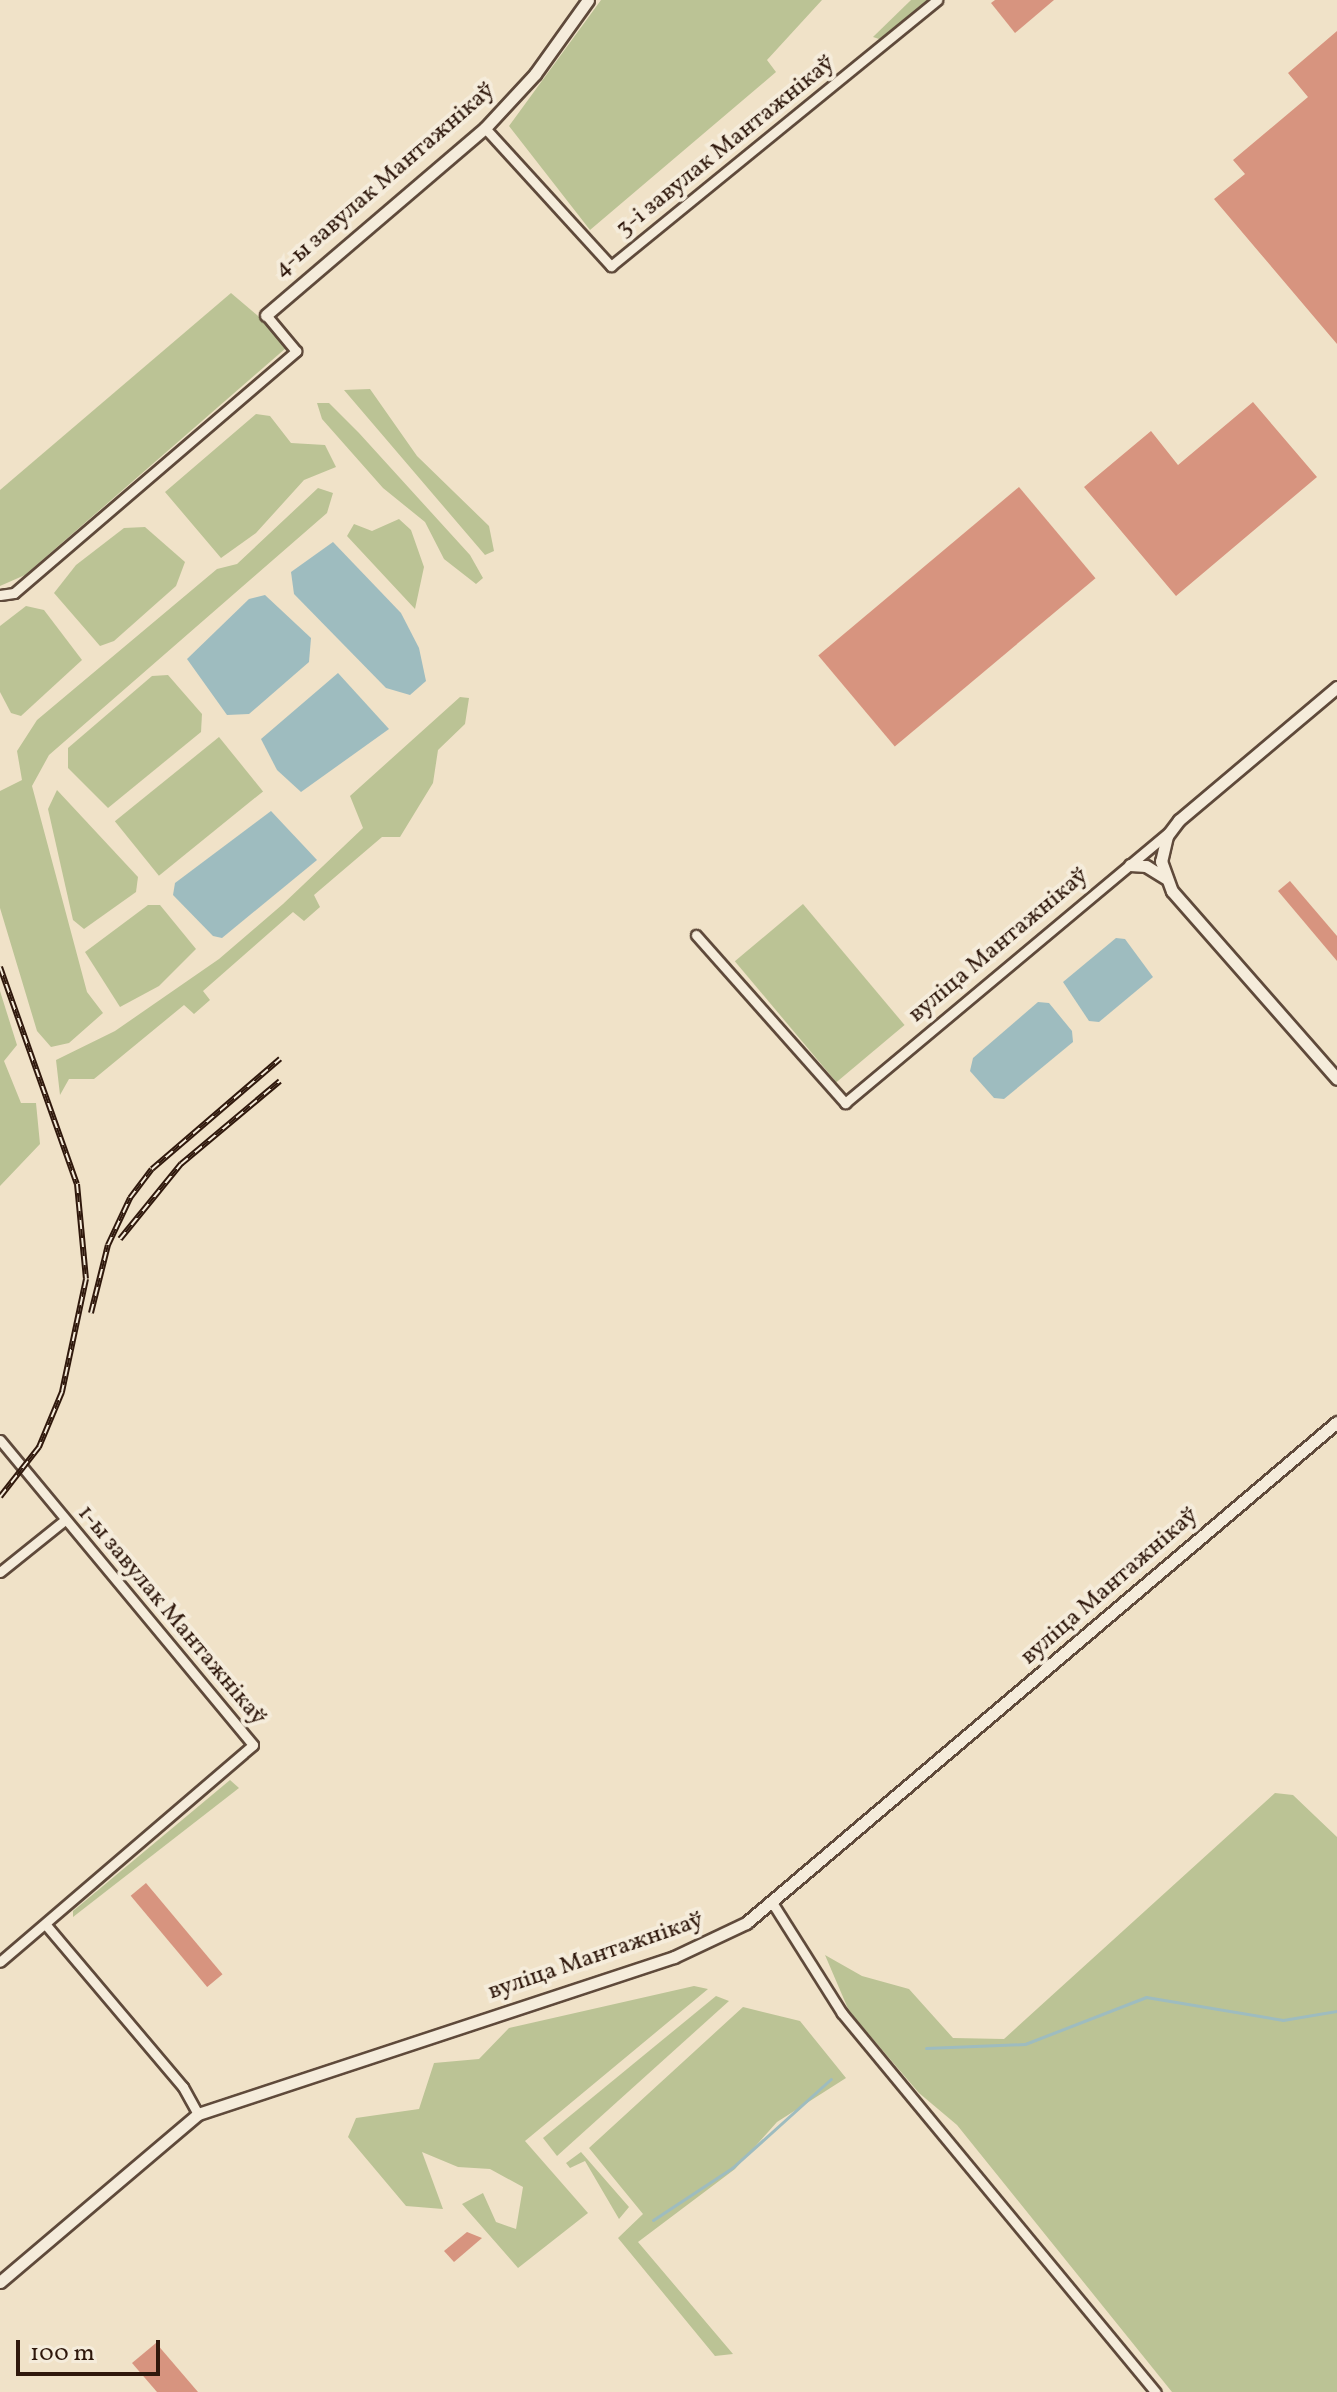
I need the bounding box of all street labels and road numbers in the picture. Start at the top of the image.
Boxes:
street label: 3-і завулак Мантажнікаў [611,50,841,244]
street label: 4-ы завулак Мантажнікаў [269,77,501,285]
street label: вуліца Мантажнікаў [903,863,1095,1029]
street label: 1-ы завулак Мантажнікаў [70,1500,272,1732]
street label: вуліца Мантажнікаў [1015,1502,1205,1672]
street label: вуліца Мантажнікаў [485,1907,707,2007]

